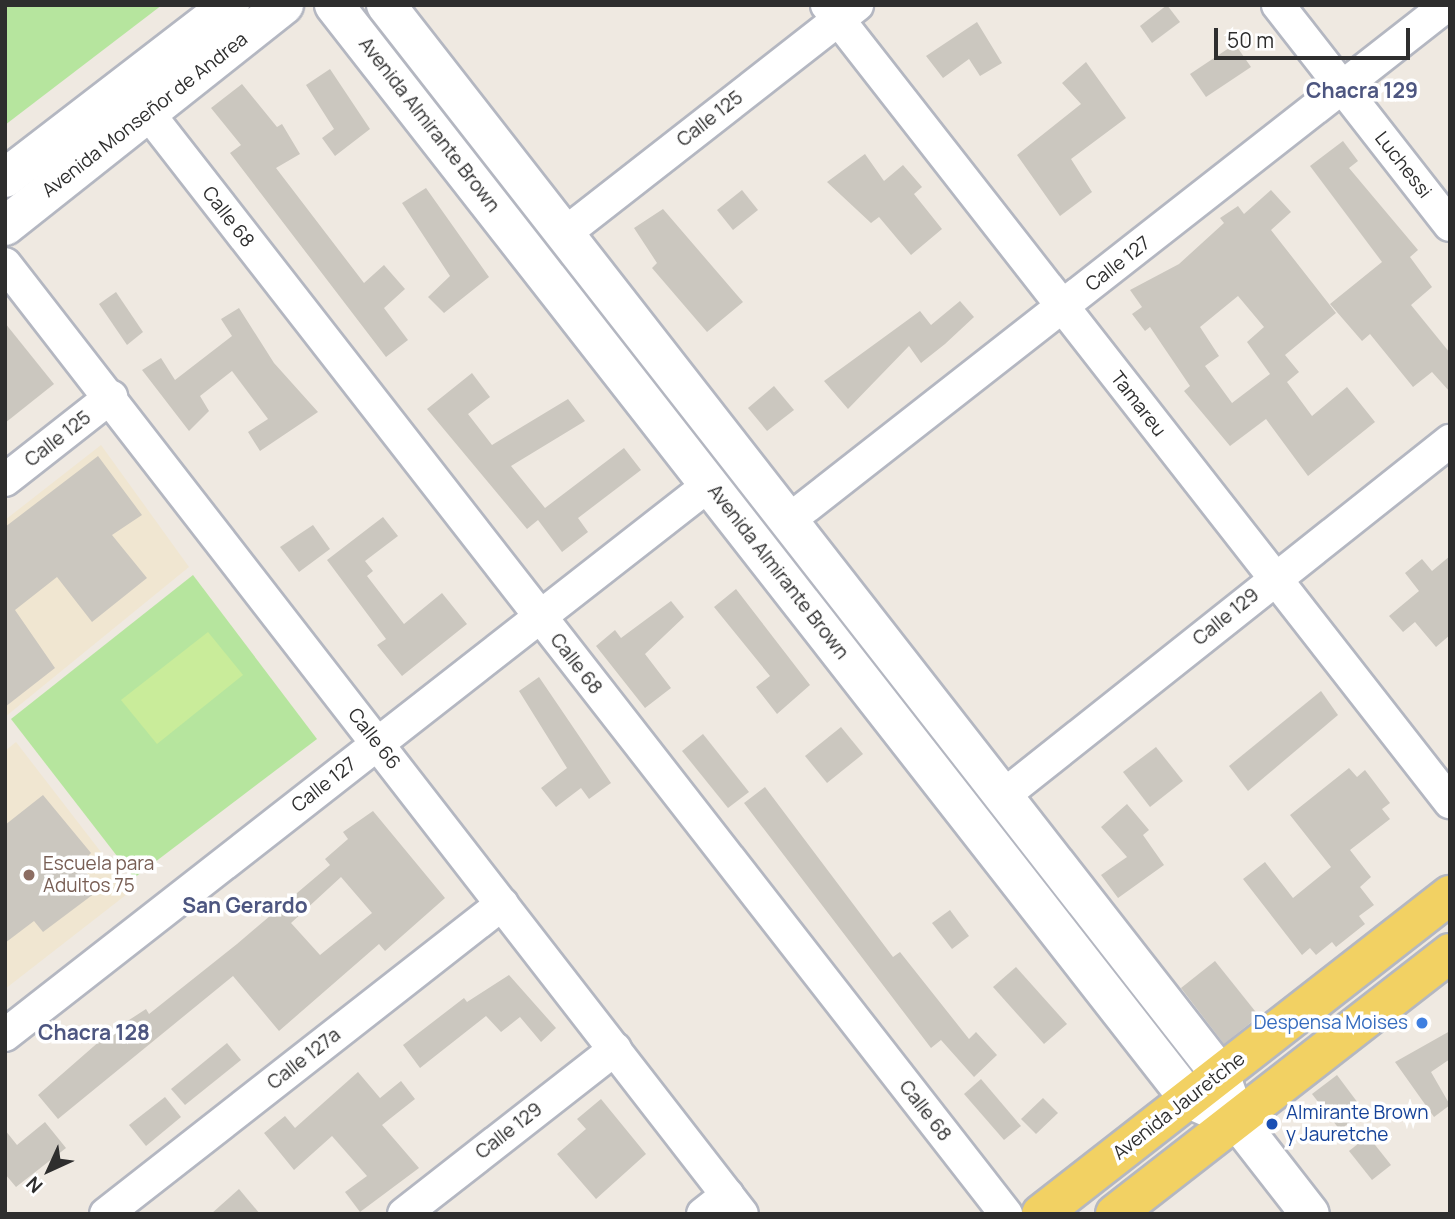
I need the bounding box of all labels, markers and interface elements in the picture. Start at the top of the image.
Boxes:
scale bar [1217,14,1413,58]
text: 50 m [1227,26,1274,54]
street label: Avenida Monseñor de Andrea [38,28,252,202]
street label: Avenida Almirante Brown [354,33,504,217]
district label: Chacra 129 [1306,77,1418,103]
street label: Calle 125 [673,86,747,152]
street label: Luchessi [1370,127,1436,203]
street label: Calle 68 [197,182,259,252]
street label: Calle 127 [1081,232,1155,296]
street label: Tamareu [1106,367,1170,441]
street label: Calle 125 [21,406,95,472]
street label: Avenida Almirante Brown [703,480,853,664]
street label: Calle 129 [1189,584,1263,650]
street label: Calle 68 [545,629,607,699]
street label: Calle 66 [343,704,405,774]
street label: Calle 127 [287,753,361,817]
place label: Escuela para Adultos 75 [43,853,154,897]
marker: Escuela para Adultos 75 [21,867,37,883]
district label: San Gerardo [182,892,308,918]
place label: Despensa Moises [1254,1012,1408,1034]
marker: Despensa Moises [1414,1015,1430,1031]
district label: Chacra 128 [38,1019,150,1045]
street label: Calle 127a [263,1023,345,1095]
street label: Avenida Jauretche [1108,1047,1250,1165]
street label: Calle 68 [894,1076,956,1146]
street label: Calle 129 [471,1098,547,1164]
place label: Almirante Brown y Jauretche [1286,1102,1428,1146]
marker: Almirante Brown y Jauretche [1264,1116,1280,1132]
north arrow [14,1135,84,1205]
text: N [20,1171,48,1199]

